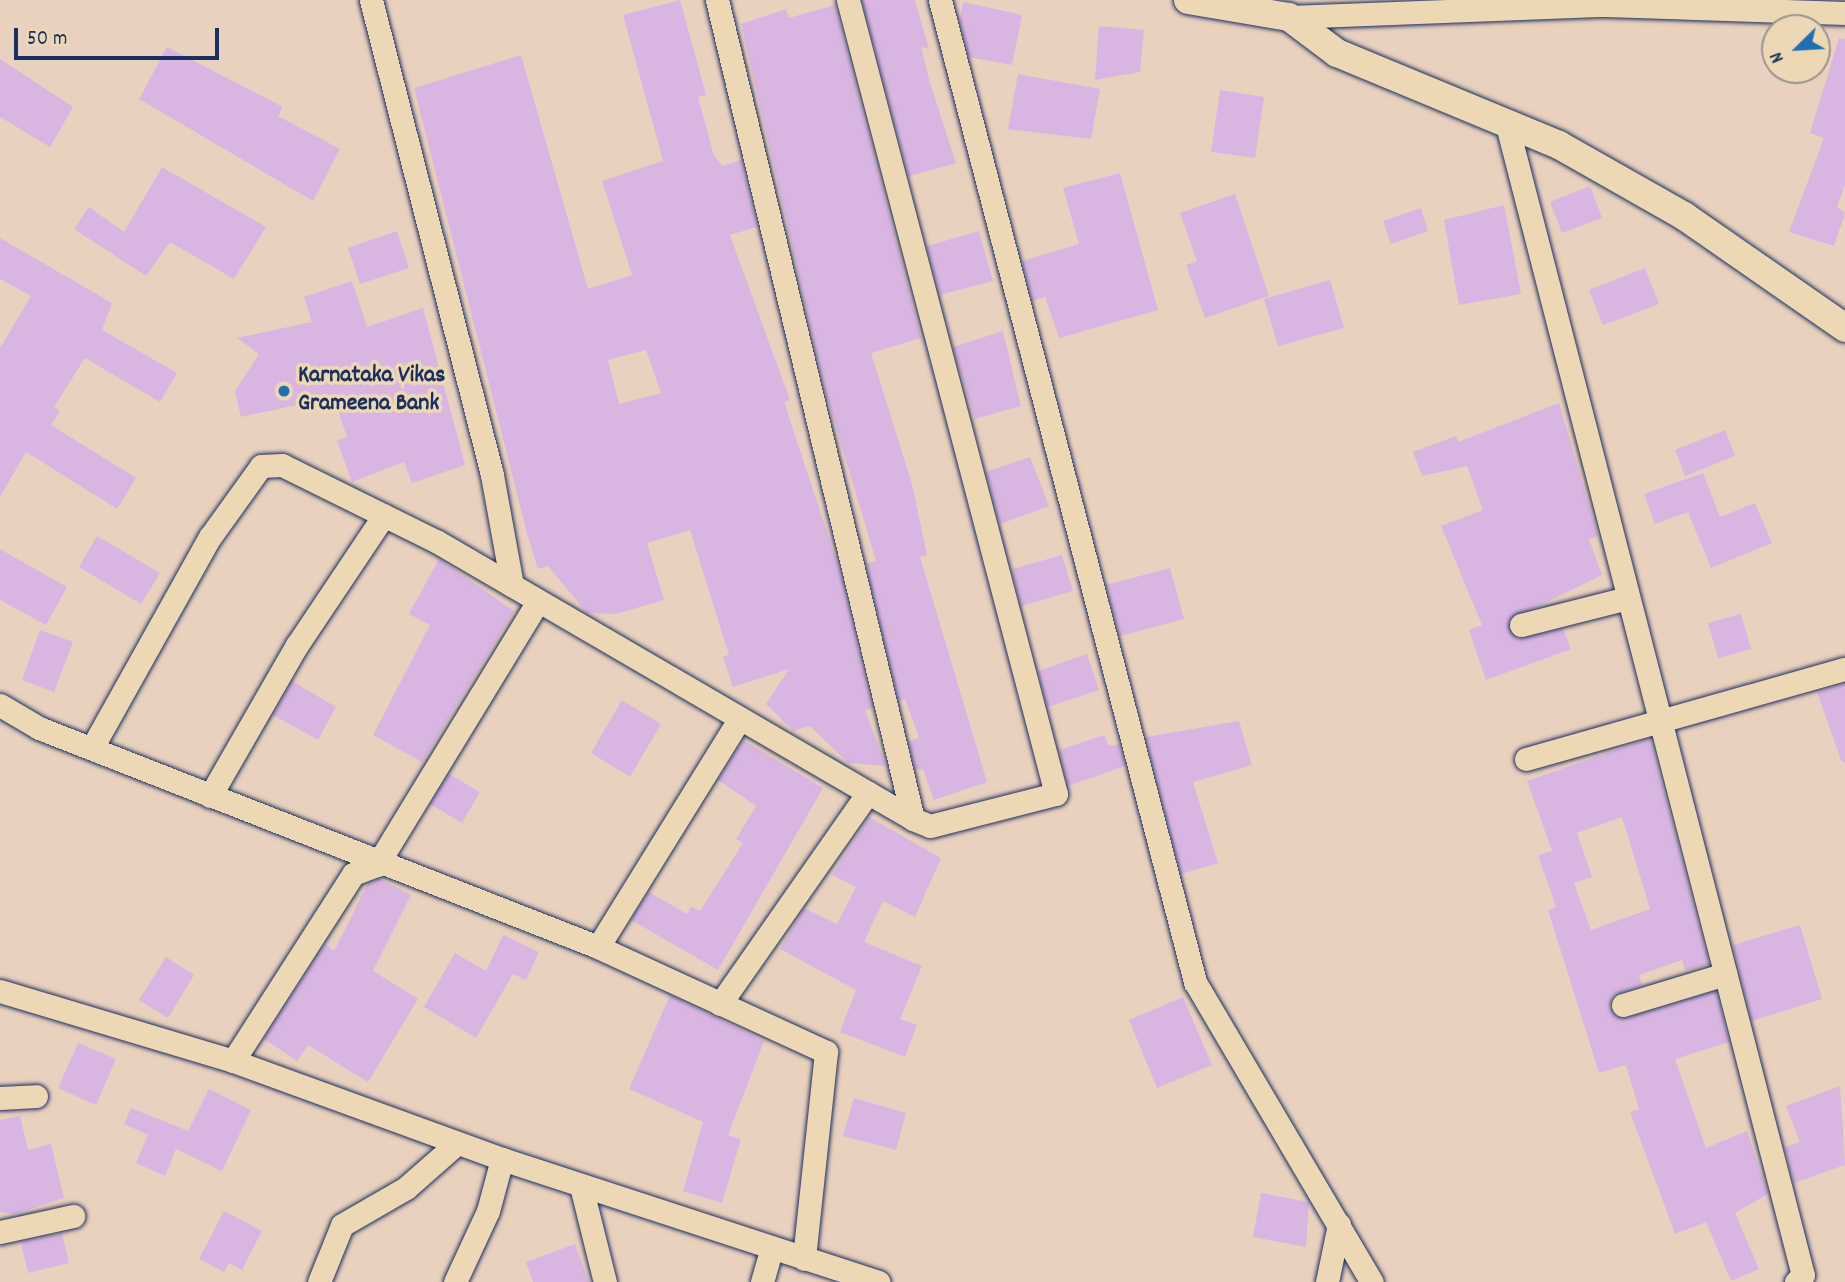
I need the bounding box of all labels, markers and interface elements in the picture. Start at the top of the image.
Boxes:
scale bar [18,14,222,58]
north arrow [1761,14,1831,84]
text: 50 m [27,25,67,55]
text: N [1764,47,1792,67]
place label: Karnataka Vikas Grameena Bank [298,363,445,419]
marker: Karnataka Vikas Grameena Bank [276,383,292,399]

